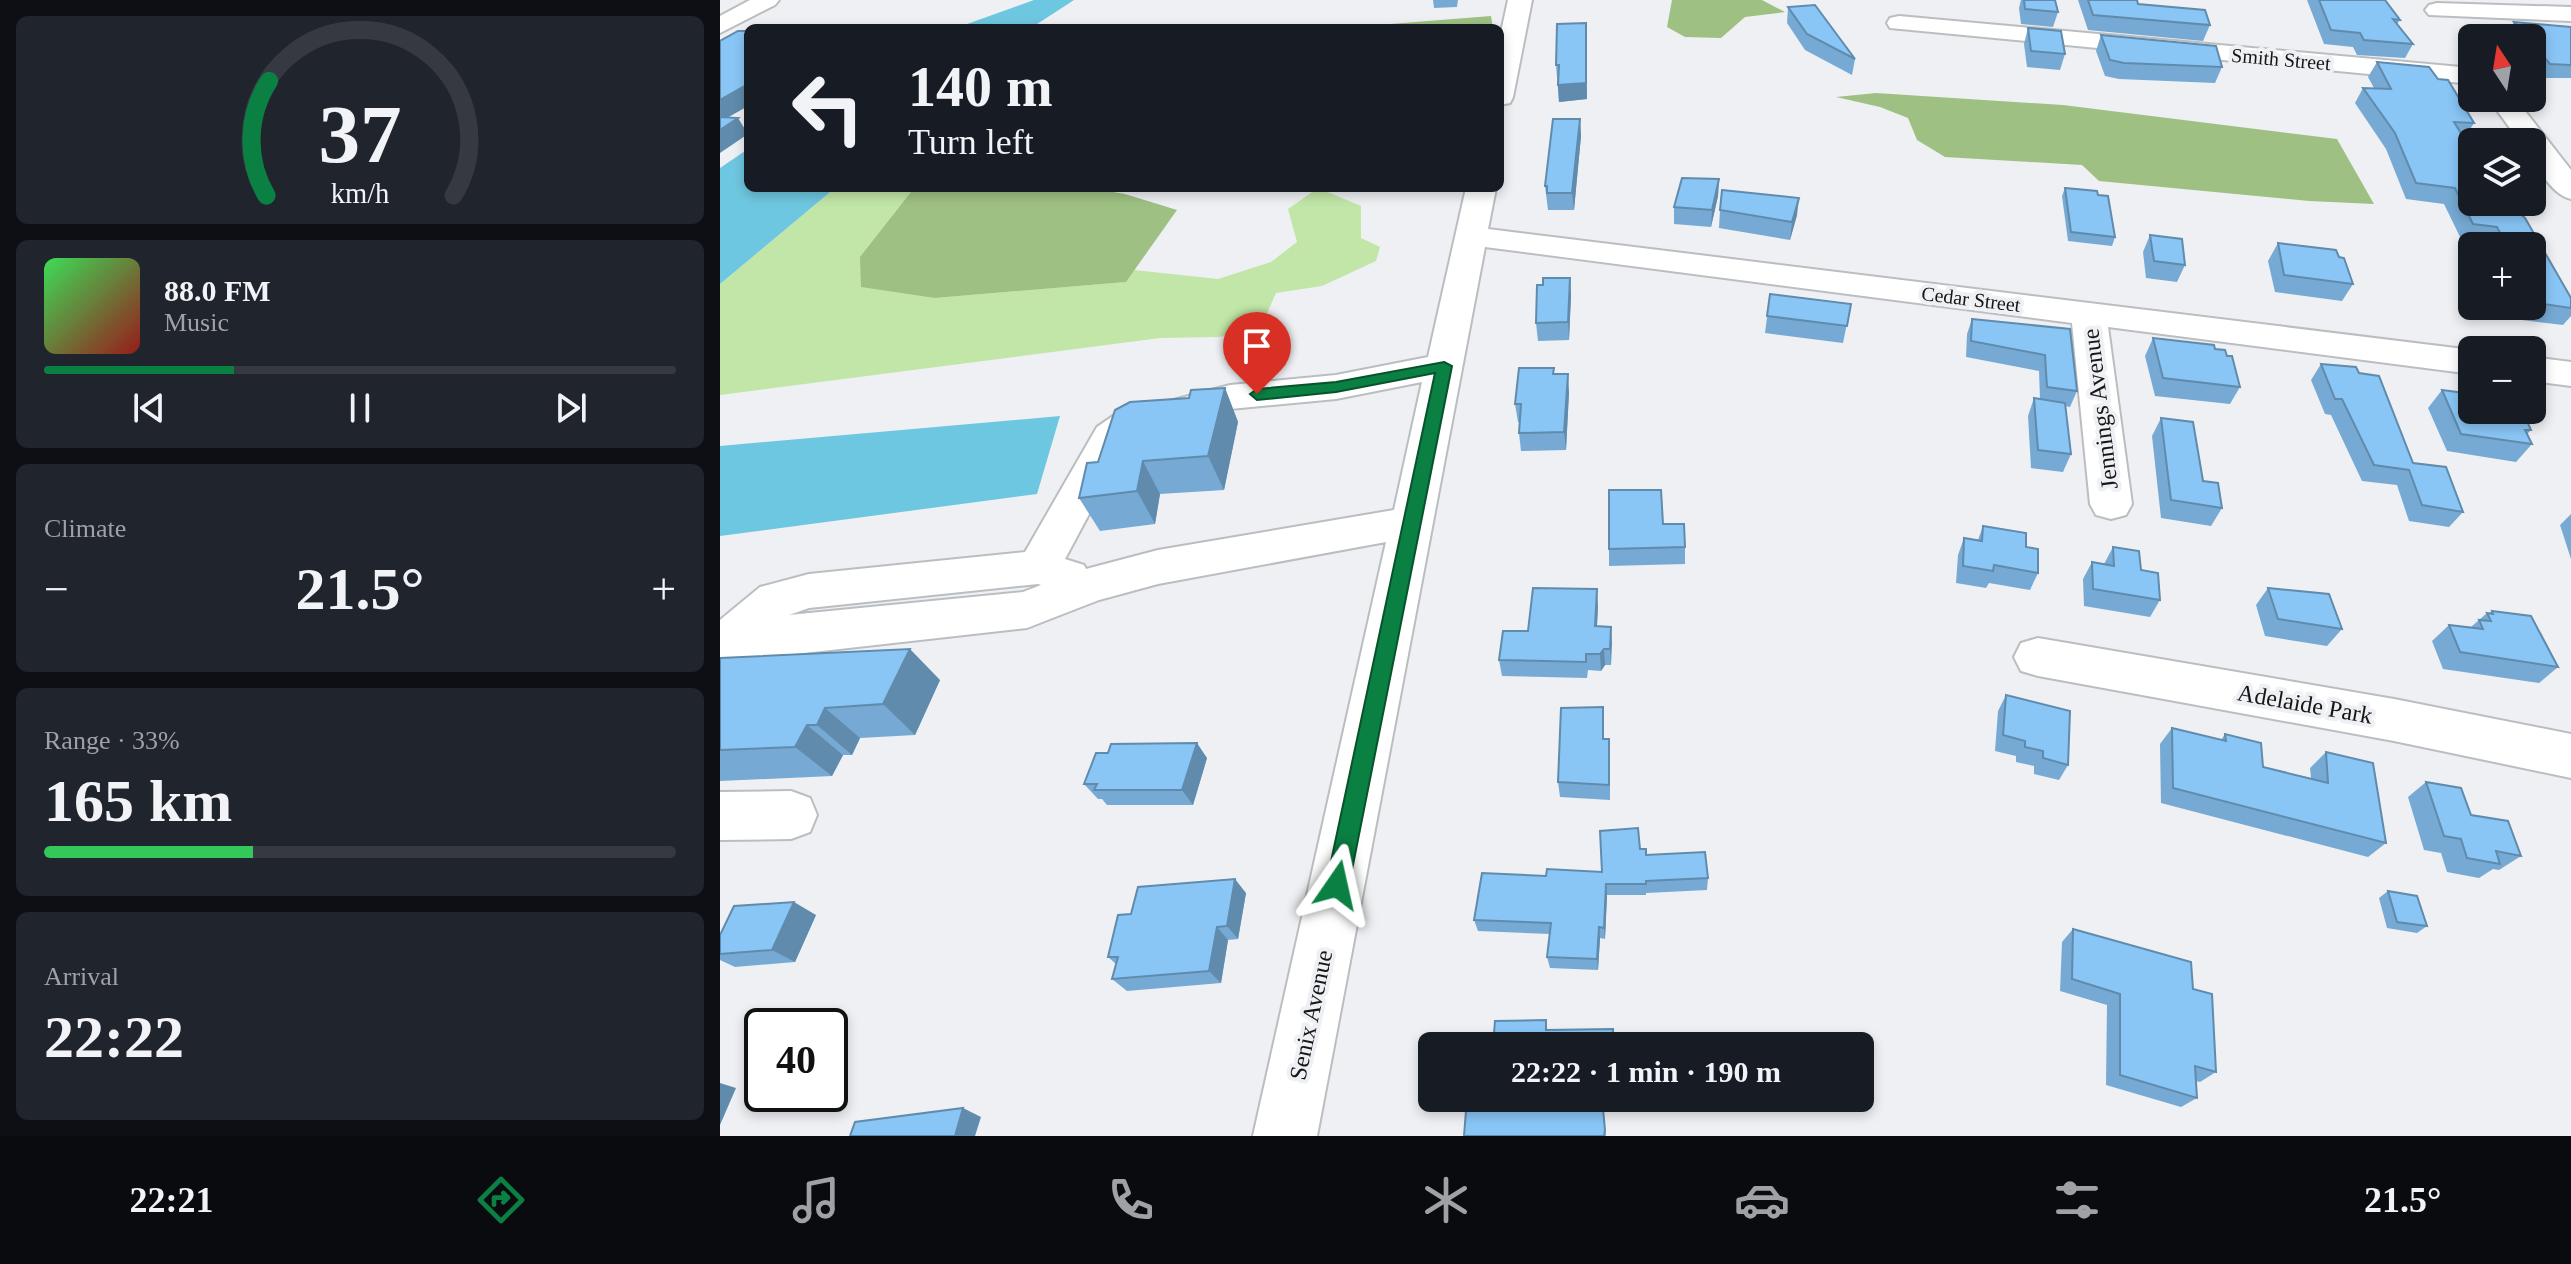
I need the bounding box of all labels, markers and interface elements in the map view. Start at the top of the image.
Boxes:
north arrow [2458,24,2546,112]
map controls [2458,24,2546,424]
street label: Smith Street [2231,44,2332,74]
icon: left [776,56,880,160]
text: 140 m [908,56,1053,118]
text: 37 [318,88,402,180]
text: Turn left [908,122,1034,162]
button: layers [2458,128,2546,216]
text: km/h [331,178,389,209]
button: + [2458,232,2546,320]
text: 88.0 FM [164,274,271,307]
street label: Cedar Street [1920,282,2022,316]
text: Music [164,308,229,337]
pin [1223,312,1291,394]
icon: arrive [1235,324,1279,368]
street label: Jennings Avenue [2077,327,2123,491]
button: − [2458,336,2546,424]
icon: previous [127,386,171,430]
icon: pause [338,386,382,430]
icon: next [549,386,593,430]
text: Climate [44,514,126,543]
text: 21.5° [296,556,425,622]
text: − [44,565,69,614]
text: + [651,565,676,614]
street label: Adelaide Park [2235,679,2375,729]
text: Range · 33% [44,726,180,755]
text: 165 km [44,768,232,834]
position arrow [1295,843,1379,927]
street label: Senix Avenue [1285,948,1337,1082]
text: Arrival [44,962,119,991]
text: 22:22 [44,1004,184,1070]
speed limit sign: 40 [744,1008,848,1112]
text: 22:22 · 1 min · 190 m [1511,1055,1781,1088]
icon: directions [473,1172,529,1228]
icon: music [788,1172,844,1228]
icon: phone [1103,1172,1159,1228]
icon: climate [1418,1172,1474,1228]
icon: car [1734,1172,1790,1228]
icon: filters [2049,1172,2105,1228]
text: 22:21 [130,1180,214,1220]
text: 21.5° [2364,1180,2441,1220]

